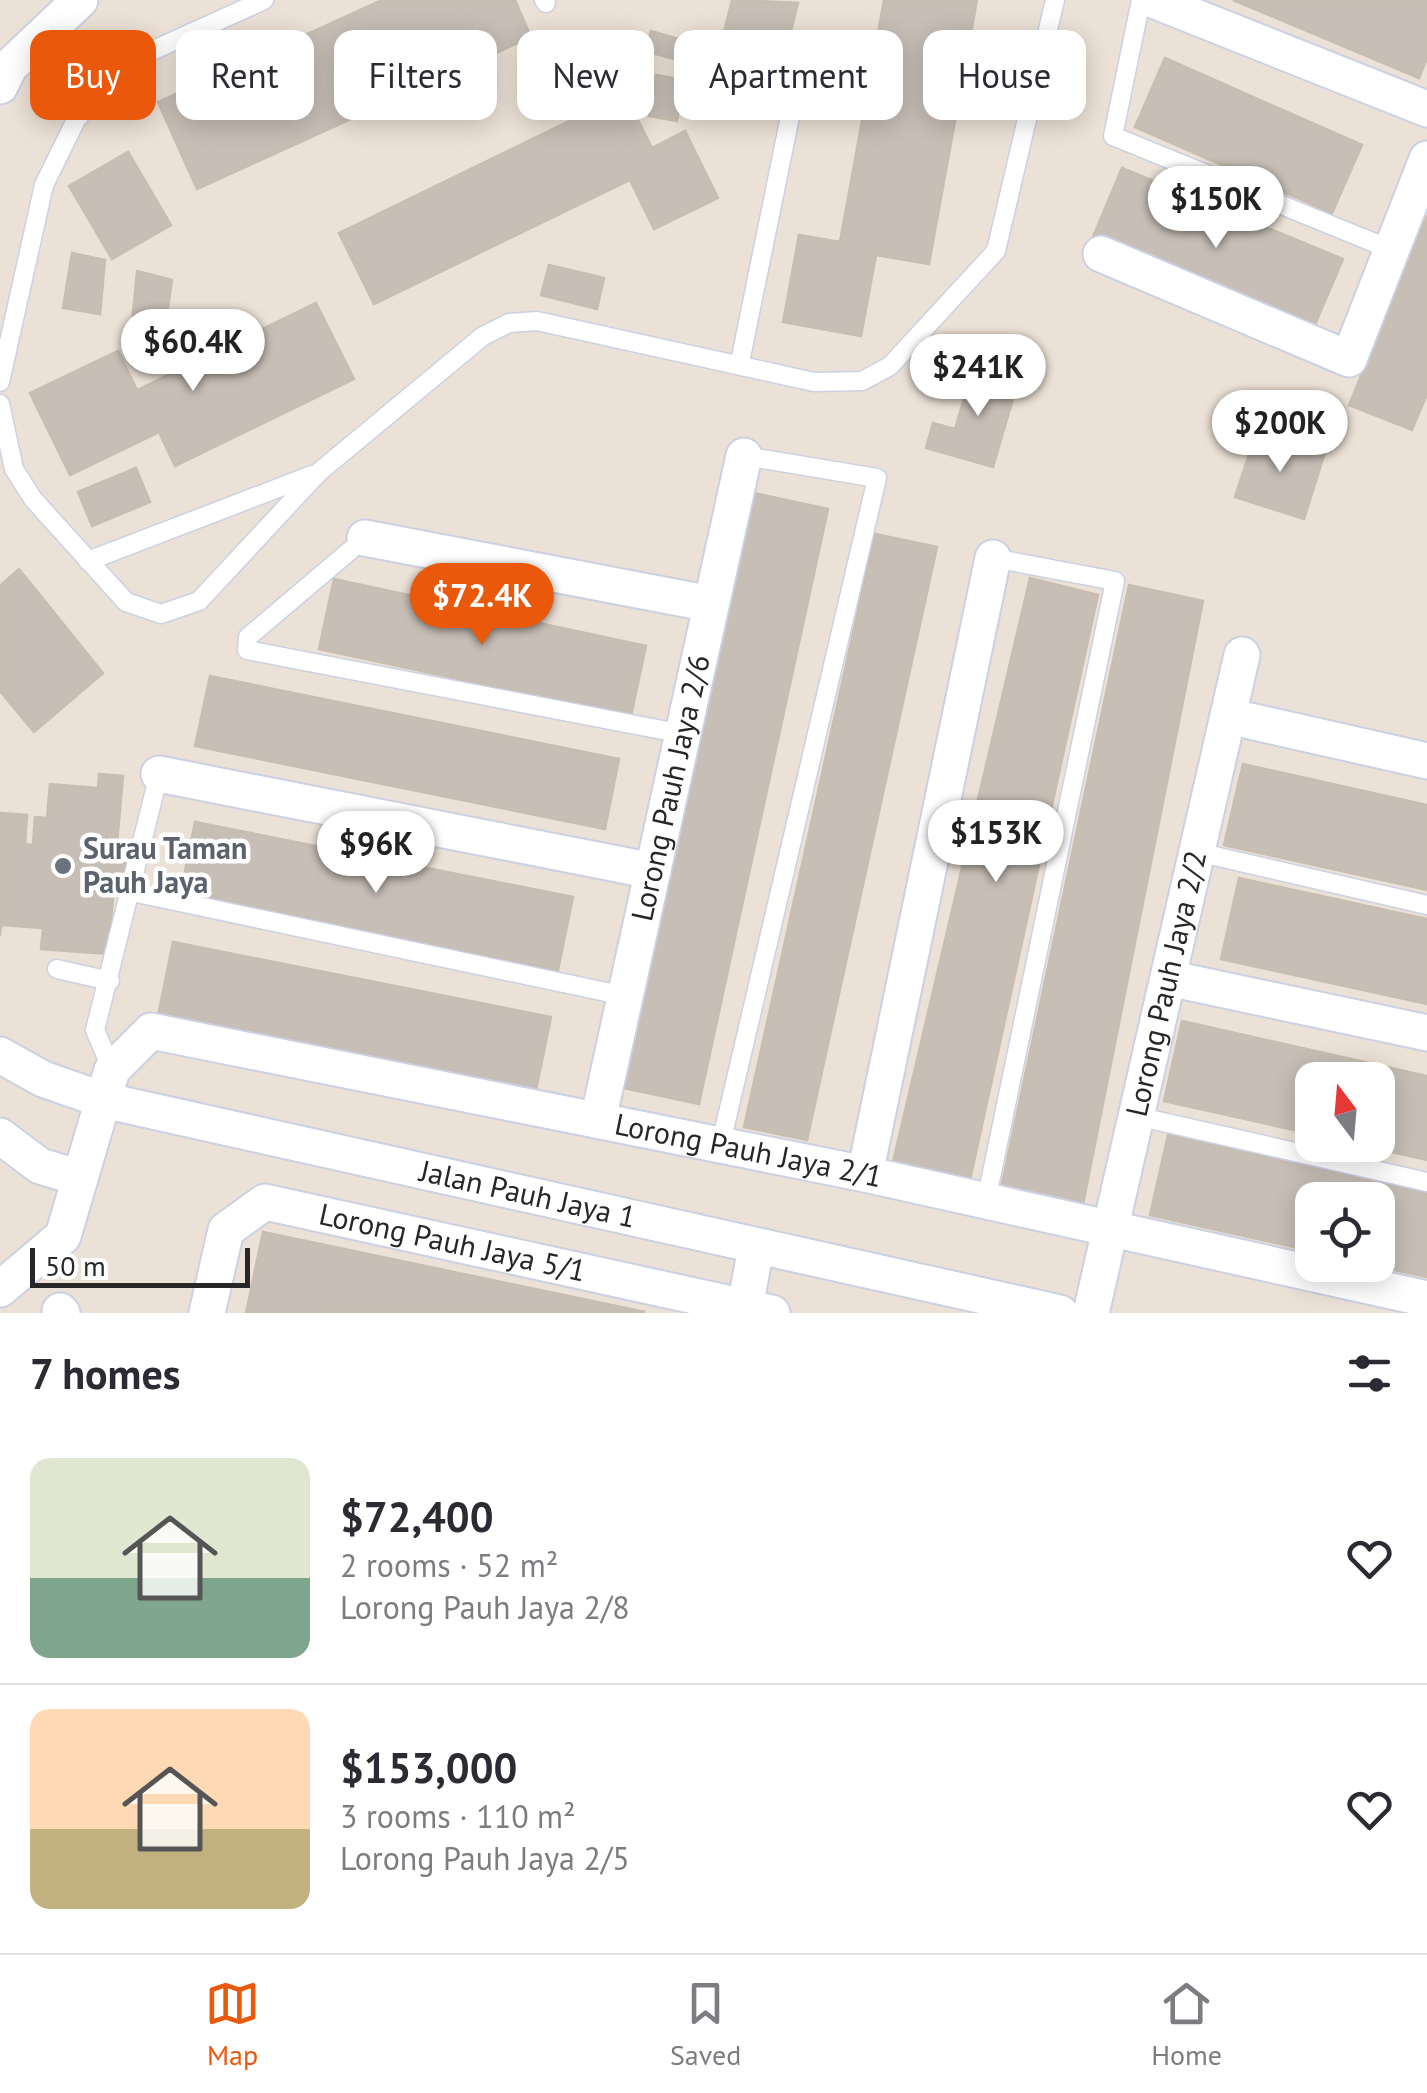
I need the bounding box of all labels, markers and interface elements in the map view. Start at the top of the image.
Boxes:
chip: Buy [30,30,156,120]
chip: Rent [176,30,314,120]
chip: Filters [334,30,497,120]
chip: New [517,30,654,120]
chip: Apartment [674,30,903,120]
chip: House [923,30,1086,120]
pin: $150K [1146,166,1286,251]
text: $150K [1170,177,1262,219]
pin: $60.4K [112,309,274,394]
text: $60.4K [143,320,243,362]
pin: $241K [908,334,1048,419]
text: $241K [932,345,1024,387]
pin: $200K [1210,390,1350,475]
text: $200K [1234,401,1326,443]
pin: $72.4K [401,563,563,648]
text: $72.4K [432,574,532,616]
street label: Lorong Pauh Jaya 2/6 [621,651,718,925]
pin: $153K [926,800,1066,885]
pin: $96K [317,811,435,896]
text: $153K [950,811,1042,853]
text: $96K [339,822,413,864]
place label: Surau Taman Pauh Jaya [83,828,247,901]
street label: Lorong Pauh Jaya 2/2 [1116,846,1215,1120]
marker: Surau Taman Pauh Jaya [52,855,74,877]
north arrow [1295,1062,1395,1162]
map controls [1295,1062,1395,1282]
street label: Lorong Pauh Jaya 2/1 [612,1103,886,1195]
street label: Jalan Pauh Jaya 1 [415,1150,640,1236]
button: locate [1295,1182,1395,1282]
street label: Lorong Pauh Jaya 5/1 [316,1193,590,1290]
scale bar [30,1243,250,1288]
text: 50 m [45,1247,106,1284]
text: 7 homes [30,1346,181,1401]
icon: filters [1342,1346,1397,1401]
text: $72,400 [340,1489,493,1544]
icon: home [110,1498,230,1618]
icon: heart [1342,1531,1397,1586]
text: 2 rooms · 52 m² [340,1544,558,1586]
text: Lorong Pauh Jaya 2/8 [340,1586,630,1628]
text: $153,000 [340,1740,517,1795]
icon: home [110,1749,230,1869]
icon: heart [1342,1782,1397,1837]
text: 3 rooms · 110 m² [340,1795,576,1837]
text: Lorong Pauh Jaya 2/5 [340,1837,630,1879]
tab: Map [205,1976,260,2073]
tab: Saved [670,1976,741,2073]
tab: Home [1151,1976,1222,2073]

